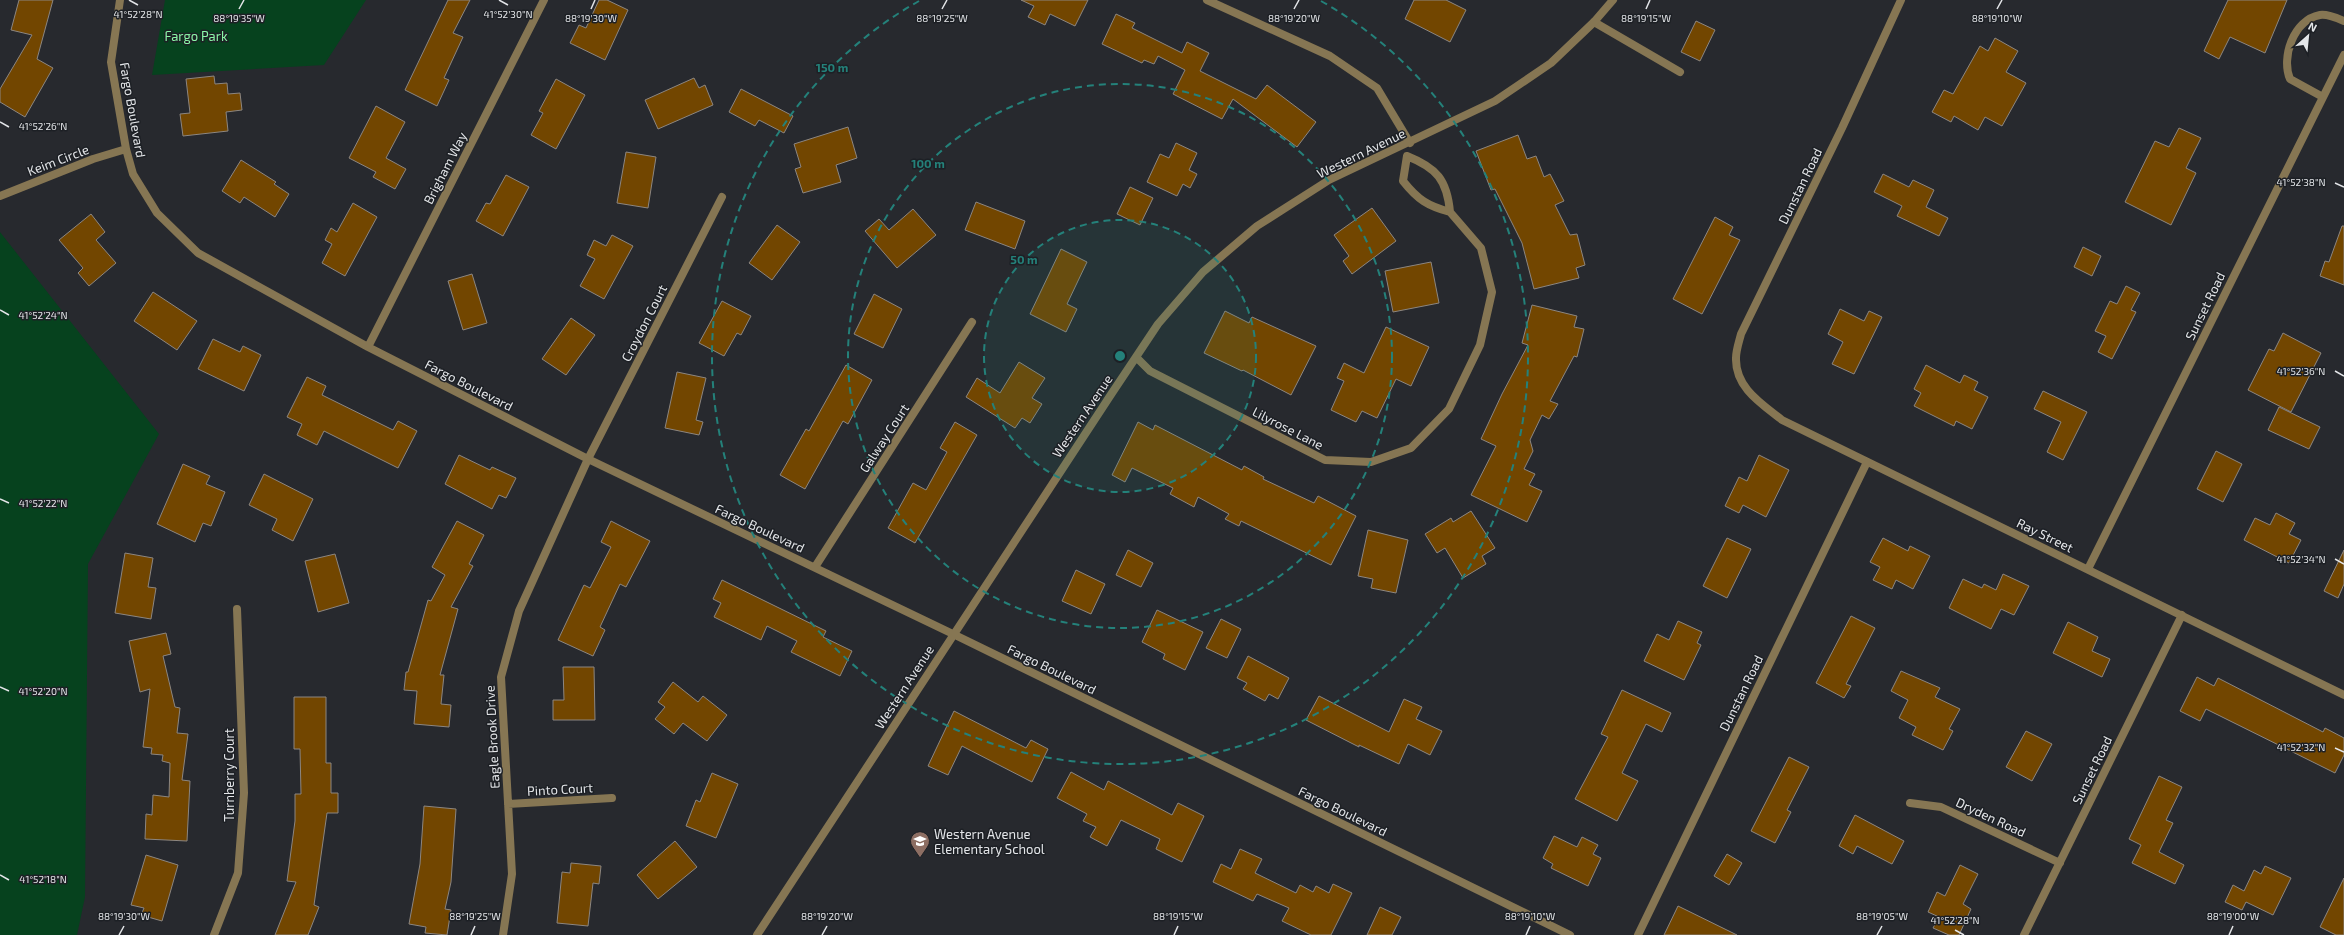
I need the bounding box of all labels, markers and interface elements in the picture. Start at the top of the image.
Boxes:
text: 41°52'28"N [113,8,163,20]
text: 41°52'30"N [484,8,533,20]
text: 88°19'35"W [213,12,265,24]
text: 88°19'30"W [565,12,618,24]
text: 88°19'25"W [916,12,968,24]
text: 88°19'20"W [1268,12,1321,24]
text: 88°19'15"W [1621,12,1671,24]
text: 88°19'10"W [1972,12,2023,24]
north arrow [2288,16,2328,56]
text: N [2306,19,2319,34]
park label: Fargo Park [164,28,228,44]
text: 150 m [816,60,848,74]
street label: Fargo Boulevard [117,61,149,159]
text: 41°52'26"N [19,120,67,132]
street label: Western Avenue [1314,125,1408,181]
street label: Brigham Way [420,129,470,207]
street label: Keim Circle [25,141,91,179]
street label: Dunstan Road [1775,145,1825,227]
text: 100 m [911,156,945,170]
text: 41°52'38"N [2276,176,2326,188]
text: 50 m [1010,252,1038,266]
street label: Sunset Road [2182,269,2228,343]
street label: Croydon Court [618,282,670,364]
text: 41°52'24"N [18,309,68,321]
centre of rings [1113,349,1127,363]
street label: Fargo Boulevard [422,356,516,414]
text: 41°52'36"N [2277,365,2325,377]
street label: Western Avenue [1048,372,1116,460]
street label: Galway Court [856,401,912,475]
street label: Lilyrose Lane [1250,403,1326,453]
text: 41°52'22"N [19,497,67,509]
street label: Fargo Boulevard [713,500,807,556]
street label: Ray Street [2014,514,2076,556]
text: 41°52'34"N [2276,553,2326,565]
street label: Fargo Boulevard [1005,641,1099,697]
street label: Western Avenue [871,642,937,732]
street label: Dunstan Road [1716,652,1766,734]
text: 41°52'20"N [18,685,68,697]
street label: Eagle Brook Drive [481,685,503,789]
street label: Turnberry Court [221,728,237,822]
street label: Sunset Road [2069,733,2115,807]
text: 41°52'32"N [2277,741,2325,753]
street label: Pinto Court [527,779,593,799]
street label: Fargo Boulevard [1296,783,1390,839]
street label: Dryden Road [1953,794,2029,840]
place label: Western Avenue Elementary School [934,826,1045,857]
school or university icon: Western Avenue Elementary School [909,830,931,858]
text: 41°52'18"N [19,873,67,885]
text: 88°19'30"W [98,910,151,922]
text: 88°19'25"W [449,910,501,922]
text: 88°19'20"W [801,910,854,922]
text: 88°19'15"W [1153,910,1203,922]
text: 88°19'10"W [1505,910,1556,922]
text: 88°19'05"W [1856,910,1908,922]
text: 88°19'00"W [2207,910,2260,922]
text: 41°52'28"N [1930,914,1980,926]

